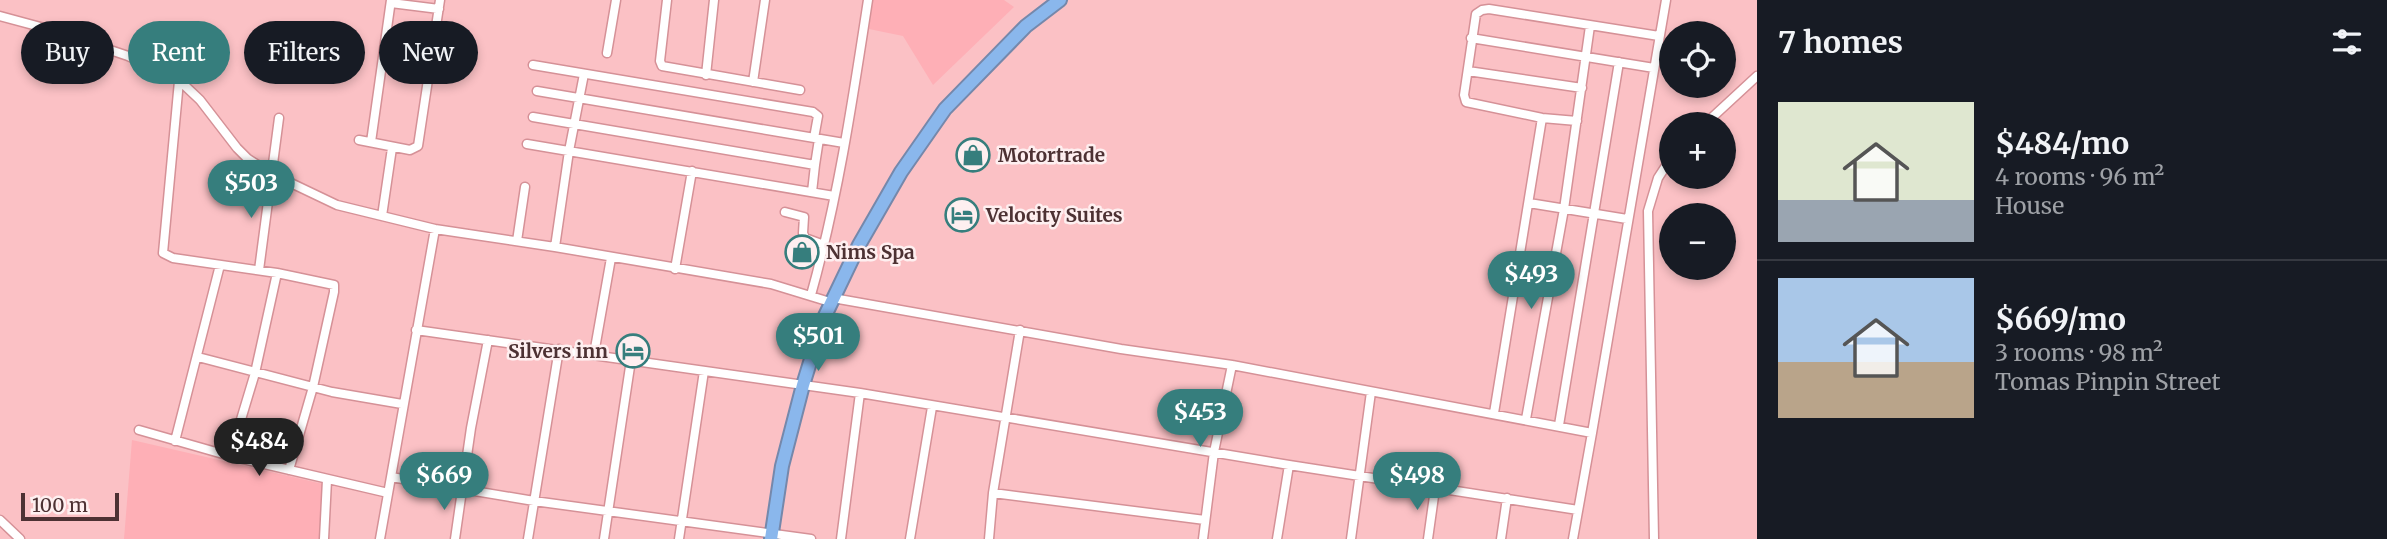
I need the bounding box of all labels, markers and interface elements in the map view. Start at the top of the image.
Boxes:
chip: Buy [21,21,114,84]
chip: Rent [128,21,230,84]
chip: Filters [244,21,365,84]
chip: New [379,21,478,84]
map controls [1659,21,1736,280]
button: locate [1659,21,1736,98]
text: 7 homes [1778,23,1903,61]
icon: filters [2328,23,2366,61]
button: + [1659,112,1736,189]
text: $484/mo [1995,124,2129,162]
icon: home [1834,130,1918,214]
shop icon: Motortrade [954,136,992,174]
place label: Motortrade [998,143,1105,167]
pin: $503 [210,160,292,220]
text: 4 rooms · 96 m² [1995,162,2164,191]
text: $503 [224,168,278,197]
text: House [1995,191,2064,220]
hotel icon: Velocity Suites [943,196,981,234]
place label: Velocity Suites [985,203,1123,227]
button: − [1659,203,1736,280]
shop icon: Nims Spa [783,233,821,271]
place label: Nims Spa [826,240,915,264]
pin: $493 [1490,252,1572,311]
text: $493 [1504,259,1558,288]
text: $669/mo [1995,300,2126,338]
icon: home [1834,306,1918,390]
pin: $501 [777,314,859,373]
text: $501 [792,321,844,350]
hotel icon: Silvers inn [614,332,652,370]
text: 3 rooms · 98 m² [1995,338,2163,367]
place label: Silvers inn [508,339,608,363]
text: Tomas Pinpin Street [1995,367,2221,396]
pin: $453 [1159,390,1241,449]
text: $453 [1173,397,1227,426]
pin: $484 [218,419,300,478]
text: $484 [230,426,288,455]
pin: $669 [403,452,485,512]
pin: $498 [1376,452,1458,512]
text: $669 [416,460,472,489]
text: $498 [1389,460,1445,489]
scale bar [21,490,119,522]
text: 100 m [32,493,88,517]

